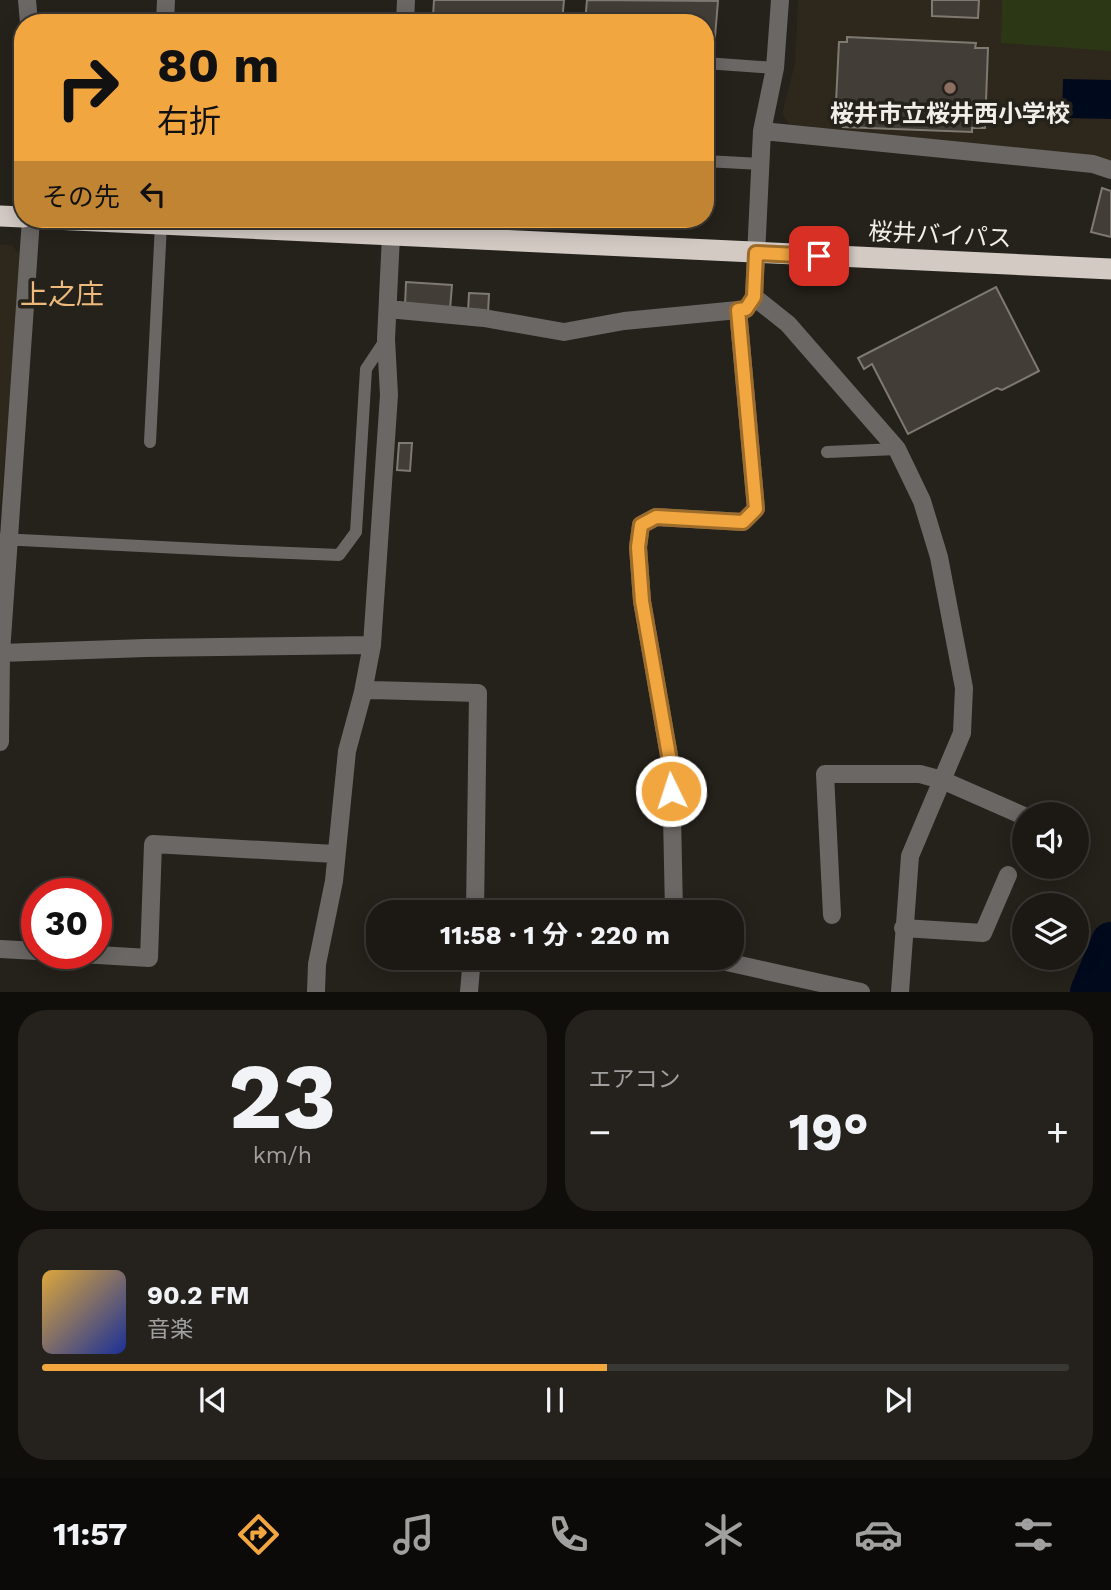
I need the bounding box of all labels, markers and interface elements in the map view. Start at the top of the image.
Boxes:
text: 80 m [157,36,279,94]
icon: right [42,42,133,133]
marker: 桜井市立桜井西小学校 [942,80,958,96]
place label: 桜井市立桜井西小学校 [830,100,1070,128]
text: 右折 [157,102,221,140]
icon: left [134,175,172,213]
text: その先 [42,182,120,212]
street label: 桜井バイパス [868,217,1012,253]
pin [789,226,849,286]
icon: arrive [800,237,838,275]
district label: 上之庄 [20,278,104,311]
position arrow [634,754,708,828]
map controls [1012,802,1089,970]
button: sound [1012,802,1089,879]
speed limit sign: 30 [21,878,112,969]
button: layers [1012,893,1089,970]
text: 11:58 · 1 分 · 220 m [440,920,670,950]
text: 23 [228,1043,336,1150]
text: エアコン [589,1066,681,1093]
text: 19° [789,1102,869,1163]
text: − [589,1110,611,1154]
text: + [1046,1110,1069,1154]
text: km/h [253,1142,312,1169]
text: 90.2 FM [147,1280,250,1310]
text: 音楽 [147,1316,193,1343]
icon: previous [194,1381,232,1419]
icon: pause [536,1381,574,1419]
icon: next [879,1381,917,1419]
icon: directions [234,1510,283,1559]
icon: music [389,1510,438,1559]
icon: phone [544,1510,593,1559]
icon: climate [699,1510,748,1559]
icon: car [854,1510,903,1559]
icon: filters [1009,1510,1058,1559]
text: 11:57 [53,1515,127,1553]

